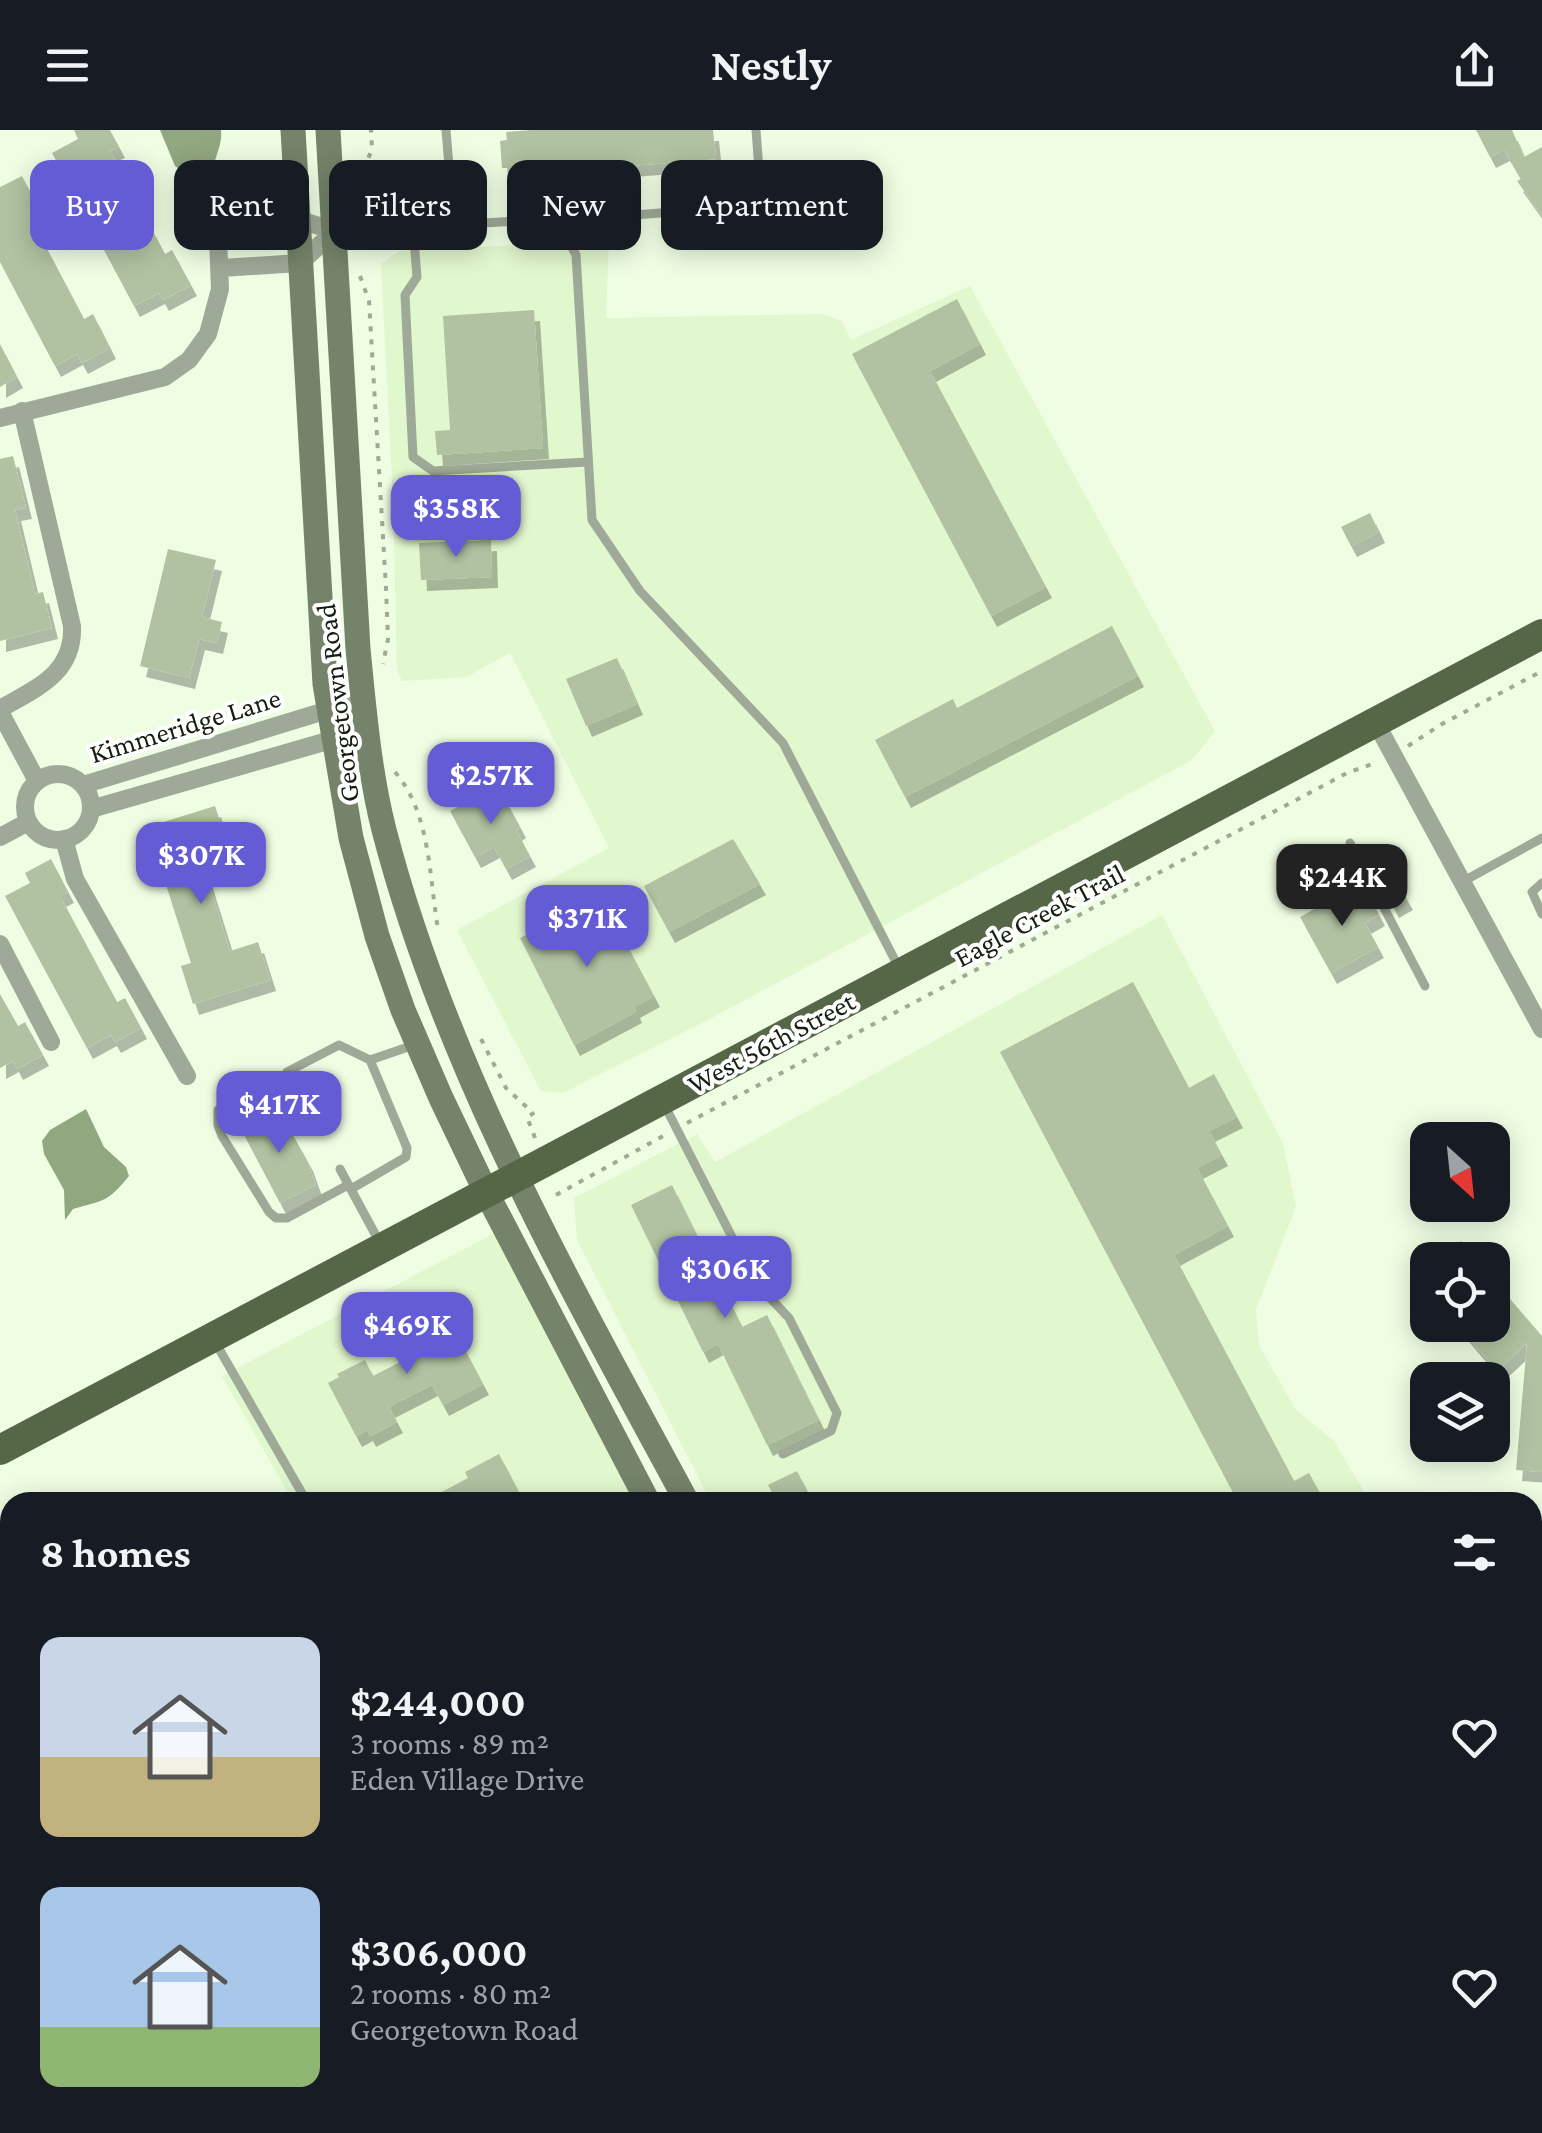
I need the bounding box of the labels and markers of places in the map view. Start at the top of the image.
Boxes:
pin: $358K [386,475,526,560]
pin: $257K [421,742,561,827]
pin: $307K [131,822,271,907]
pin: $244K [1272,844,1412,929]
pin: $371K [517,885,657,970]
pin: $417K [209,1071,349,1156]
pin: $306K [655,1236,795,1321]
pin: $469K [337,1292,477,1377]

